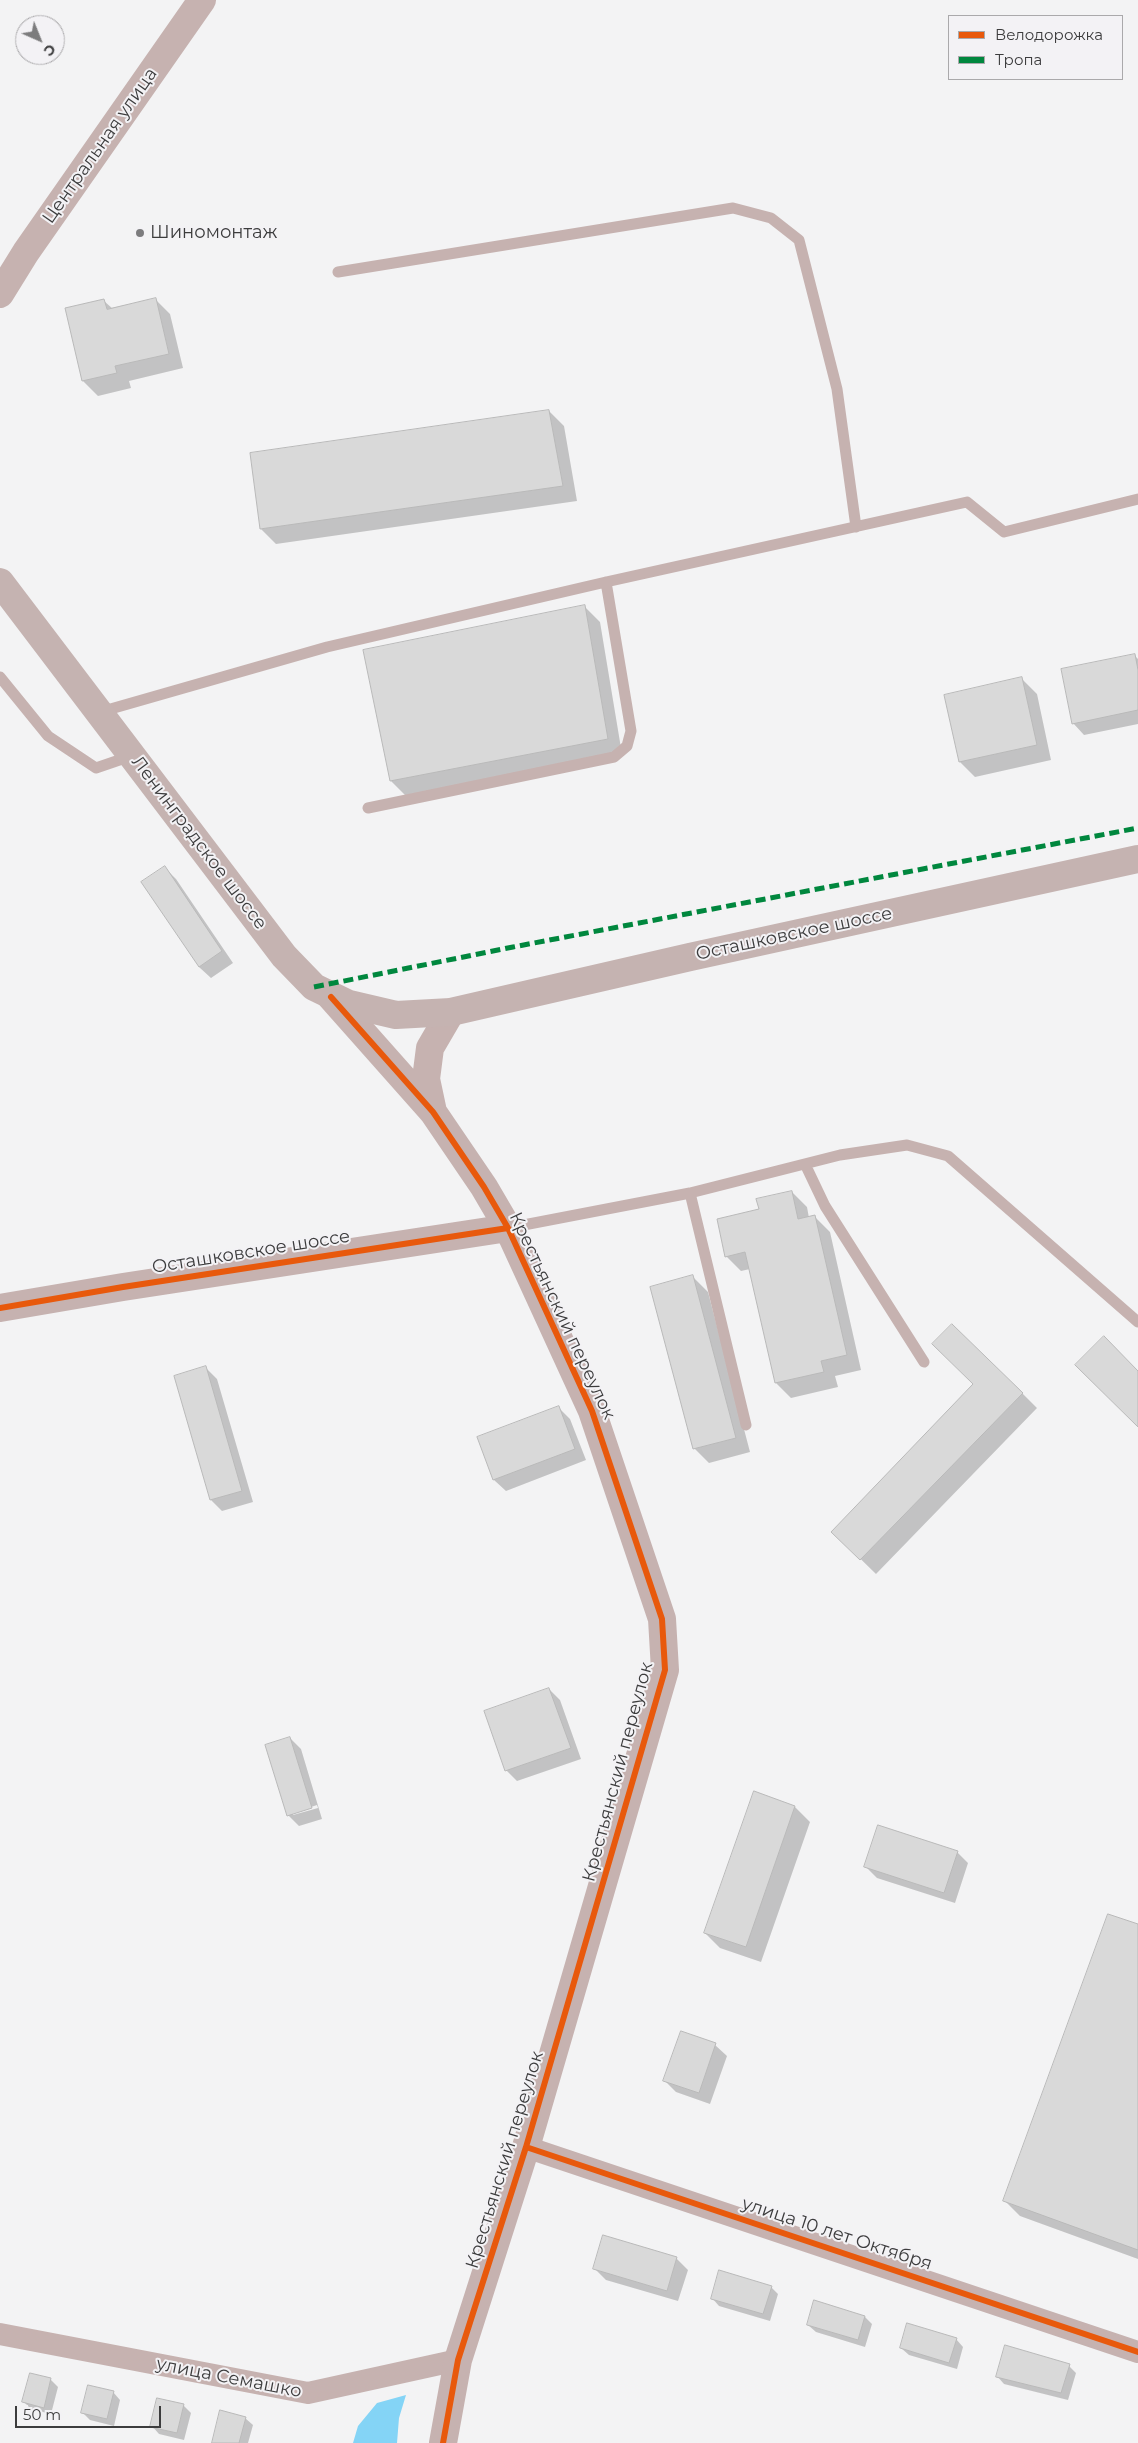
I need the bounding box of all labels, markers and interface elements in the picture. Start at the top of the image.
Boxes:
north arrow [15,15,65,65]
legend [948,15,1123,80]
text: Велодорожка [995,25,1103,44]
text: С [40,40,60,60]
text: Тропа [995,50,1042,69]
street label: Центральная улица [38,64,162,228]
place label: Шиномонтаж [150,222,277,244]
marker: Шиномонтаж [134,227,146,239]
street label: Ленинградское шоссе [127,752,271,934]
street label: Осташковское шоссе [694,903,894,965]
street label: Крестьянский переулок [504,1209,620,1423]
street label: Осташковское шоссе [150,1226,352,1278]
street label: Крестьянский переулок [578,1660,658,1884]
street label: Крестьянский переулок [462,2049,548,2271]
street label: улица 10 лет Октября [739,2193,935,2275]
street label: улица Семашко [155,2353,303,2403]
scale bar [18,2396,164,2428]
text: 50 m [23,2405,61,2424]

